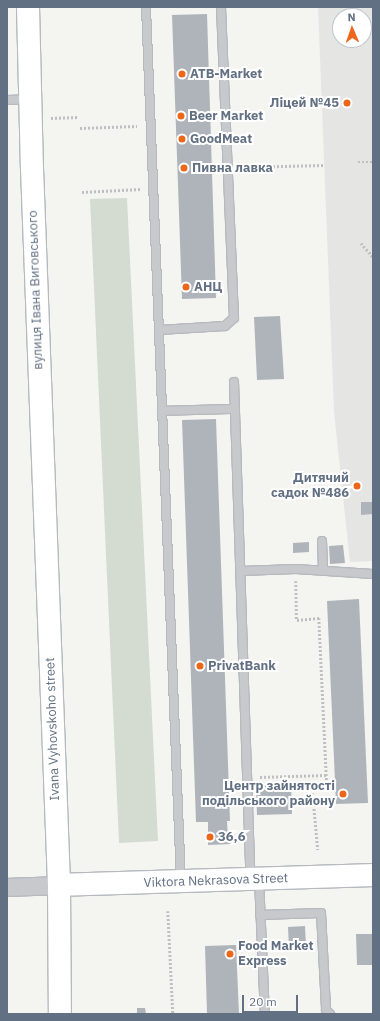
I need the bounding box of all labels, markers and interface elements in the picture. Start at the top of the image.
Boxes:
north arrow [332,8,372,48]
text: N [347,10,356,24]
place label: ATB-Market [190,66,262,82]
marker: ATB-Market [177,69,187,79]
place label: Ліцей №45 [270,95,339,111]
marker: Ліцей №45 [342,98,352,108]
place label: Beer Market [189,108,263,124]
marker: Beer Market [176,111,186,121]
place label: GoodMeat [190,131,252,147]
marker: GoodMeat [177,134,187,144]
place label: Пивна лавка [192,160,273,176]
marker: Пивна лавка [179,163,189,173]
street label: вулиця Івана Виговського [25,210,47,370]
place label: АНЦ [194,279,222,295]
marker: АНЦ [181,282,191,292]
place label: Дитячий садок №486 [271,471,349,502]
marker: Дитячий садок №486 [352,481,362,491]
street label: Ivana Vyhovskoho street [43,657,63,801]
place label: PrivatBank [208,658,276,674]
marker: PrivatBank [195,661,205,671]
place label: Центр зайнятості подільського району [202,779,335,810]
marker: Центр зайнятості подільського району [338,789,348,799]
place label: 36,6 [218,829,245,845]
marker: 36,6 [205,832,215,842]
street label: Viktora Nekrasova Street [143,871,289,891]
place label: Food Market Express [238,939,314,970]
marker: Food Market Express [225,949,235,959]
scale bar [244,987,300,1013]
text: 20 m [249,994,277,1009]

